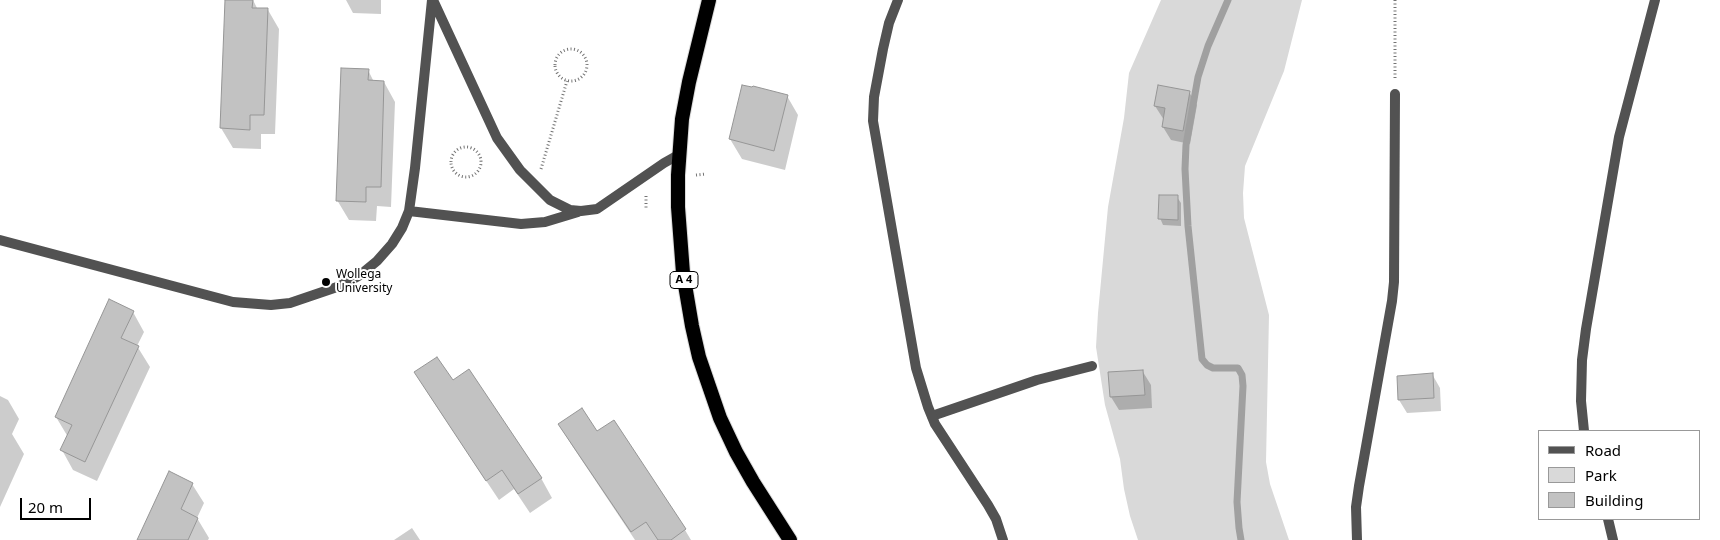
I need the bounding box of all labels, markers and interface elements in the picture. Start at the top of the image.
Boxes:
place label: Wollega University [336,268,392,296]
road number: A 4 [670,272,698,288]
marker: Wollega University [320,276,332,288]
legend [1538,430,1700,520]
text: Road [1585,440,1621,460]
text: Park [1585,465,1617,485]
scale bar [22,488,94,520]
text: Building [1585,490,1643,510]
text: 20 m [28,497,63,517]

